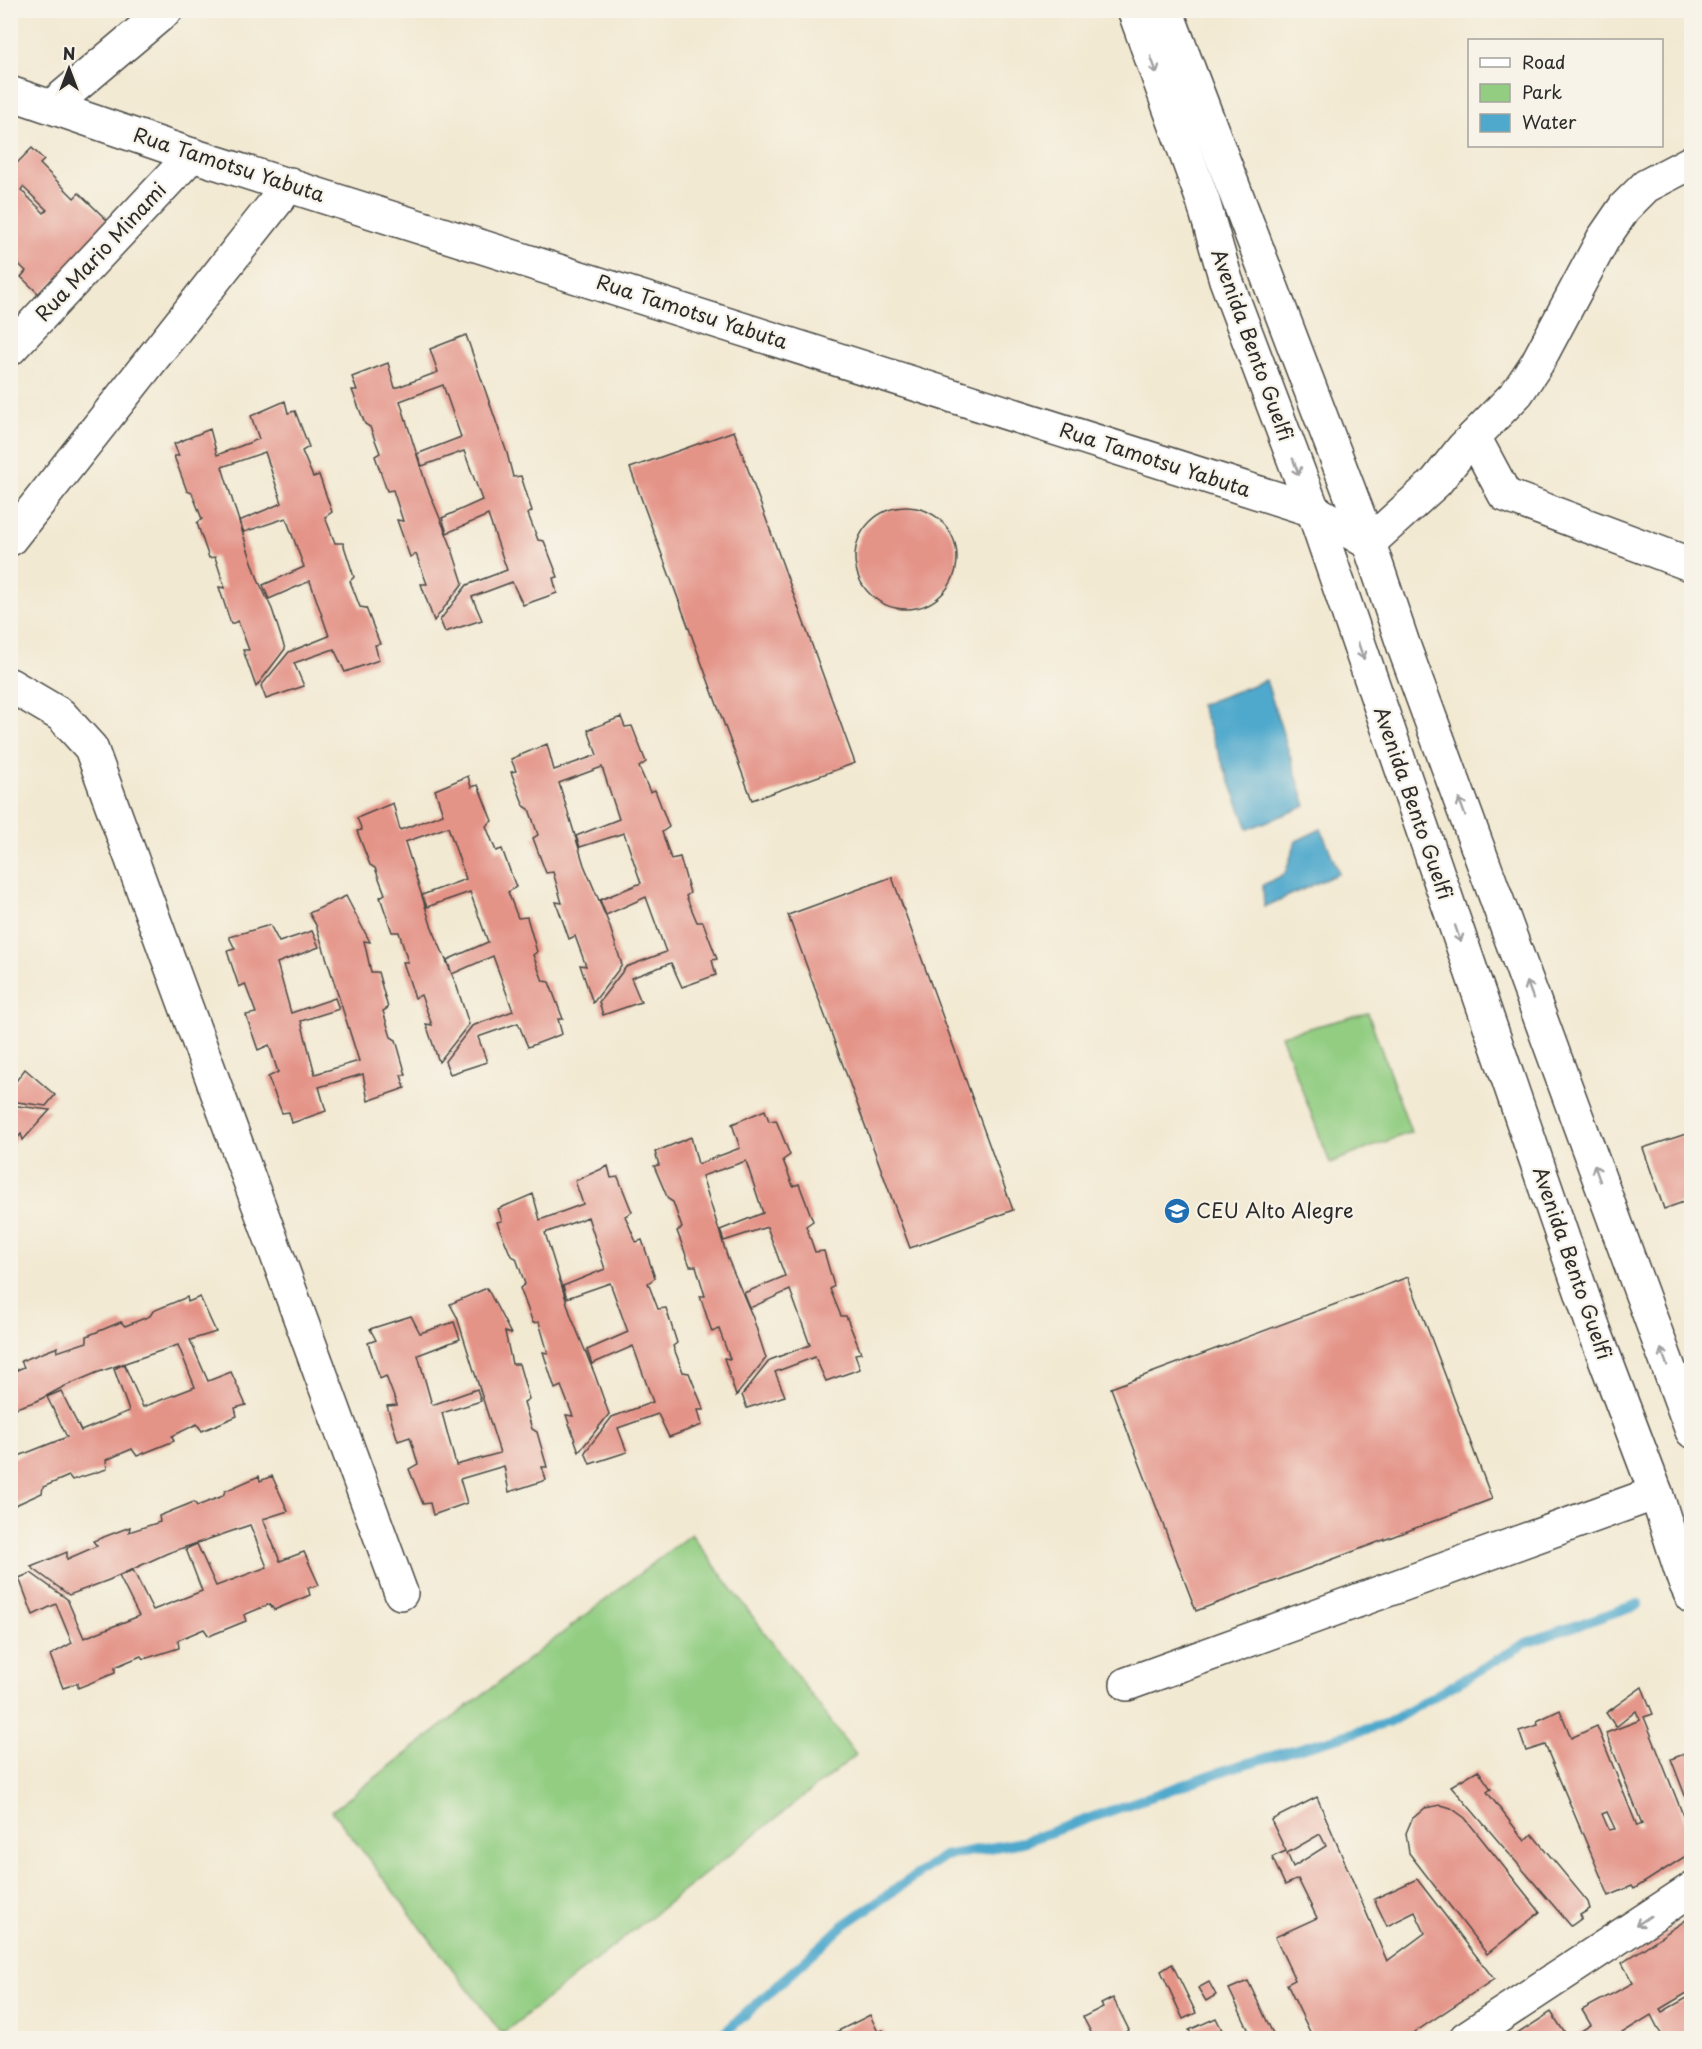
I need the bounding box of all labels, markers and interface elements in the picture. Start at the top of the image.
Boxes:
north arrow [39,39,99,99]
legend [1468,39,1663,147]
text: N [63,41,75,65]
text: Road [1522,48,1566,75]
one-way arrow [1149,56,1160,74]
text: Park [1522,78,1562,105]
text: Water [1522,108,1577,135]
street label: Rua Tamotsu Yabuta [130,119,329,209]
street label: Rua Mario Minami [28,175,173,328]
street label: Avenida Bento Guelfi [1204,244,1302,445]
street label: Rua Tamotsu Yabuta [593,266,792,356]
street label: Rua Tamotsu Yabuta [1056,414,1255,504]
one-way arrow [1291,457,1302,476]
one-way arrow [1357,641,1368,660]
street label: Avenida Bento Guelfi [1367,702,1461,903]
one-way arrow [1456,799,1467,817]
one-way arrow [1454,925,1465,943]
one-way arrow [1523,982,1534,1000]
street label: Avenida Bento Guelfi [1526,1162,1620,1363]
one-way arrow [1591,1165,1602,1183]
place label: CEU Alto Alegre [1196,1195,1354,1225]
school or university icon: CEU Alto Alegre [1162,1196,1192,1226]
one-way arrow [1658,1348,1669,1366]
one-way arrow [1635,1915,1652,1927]

